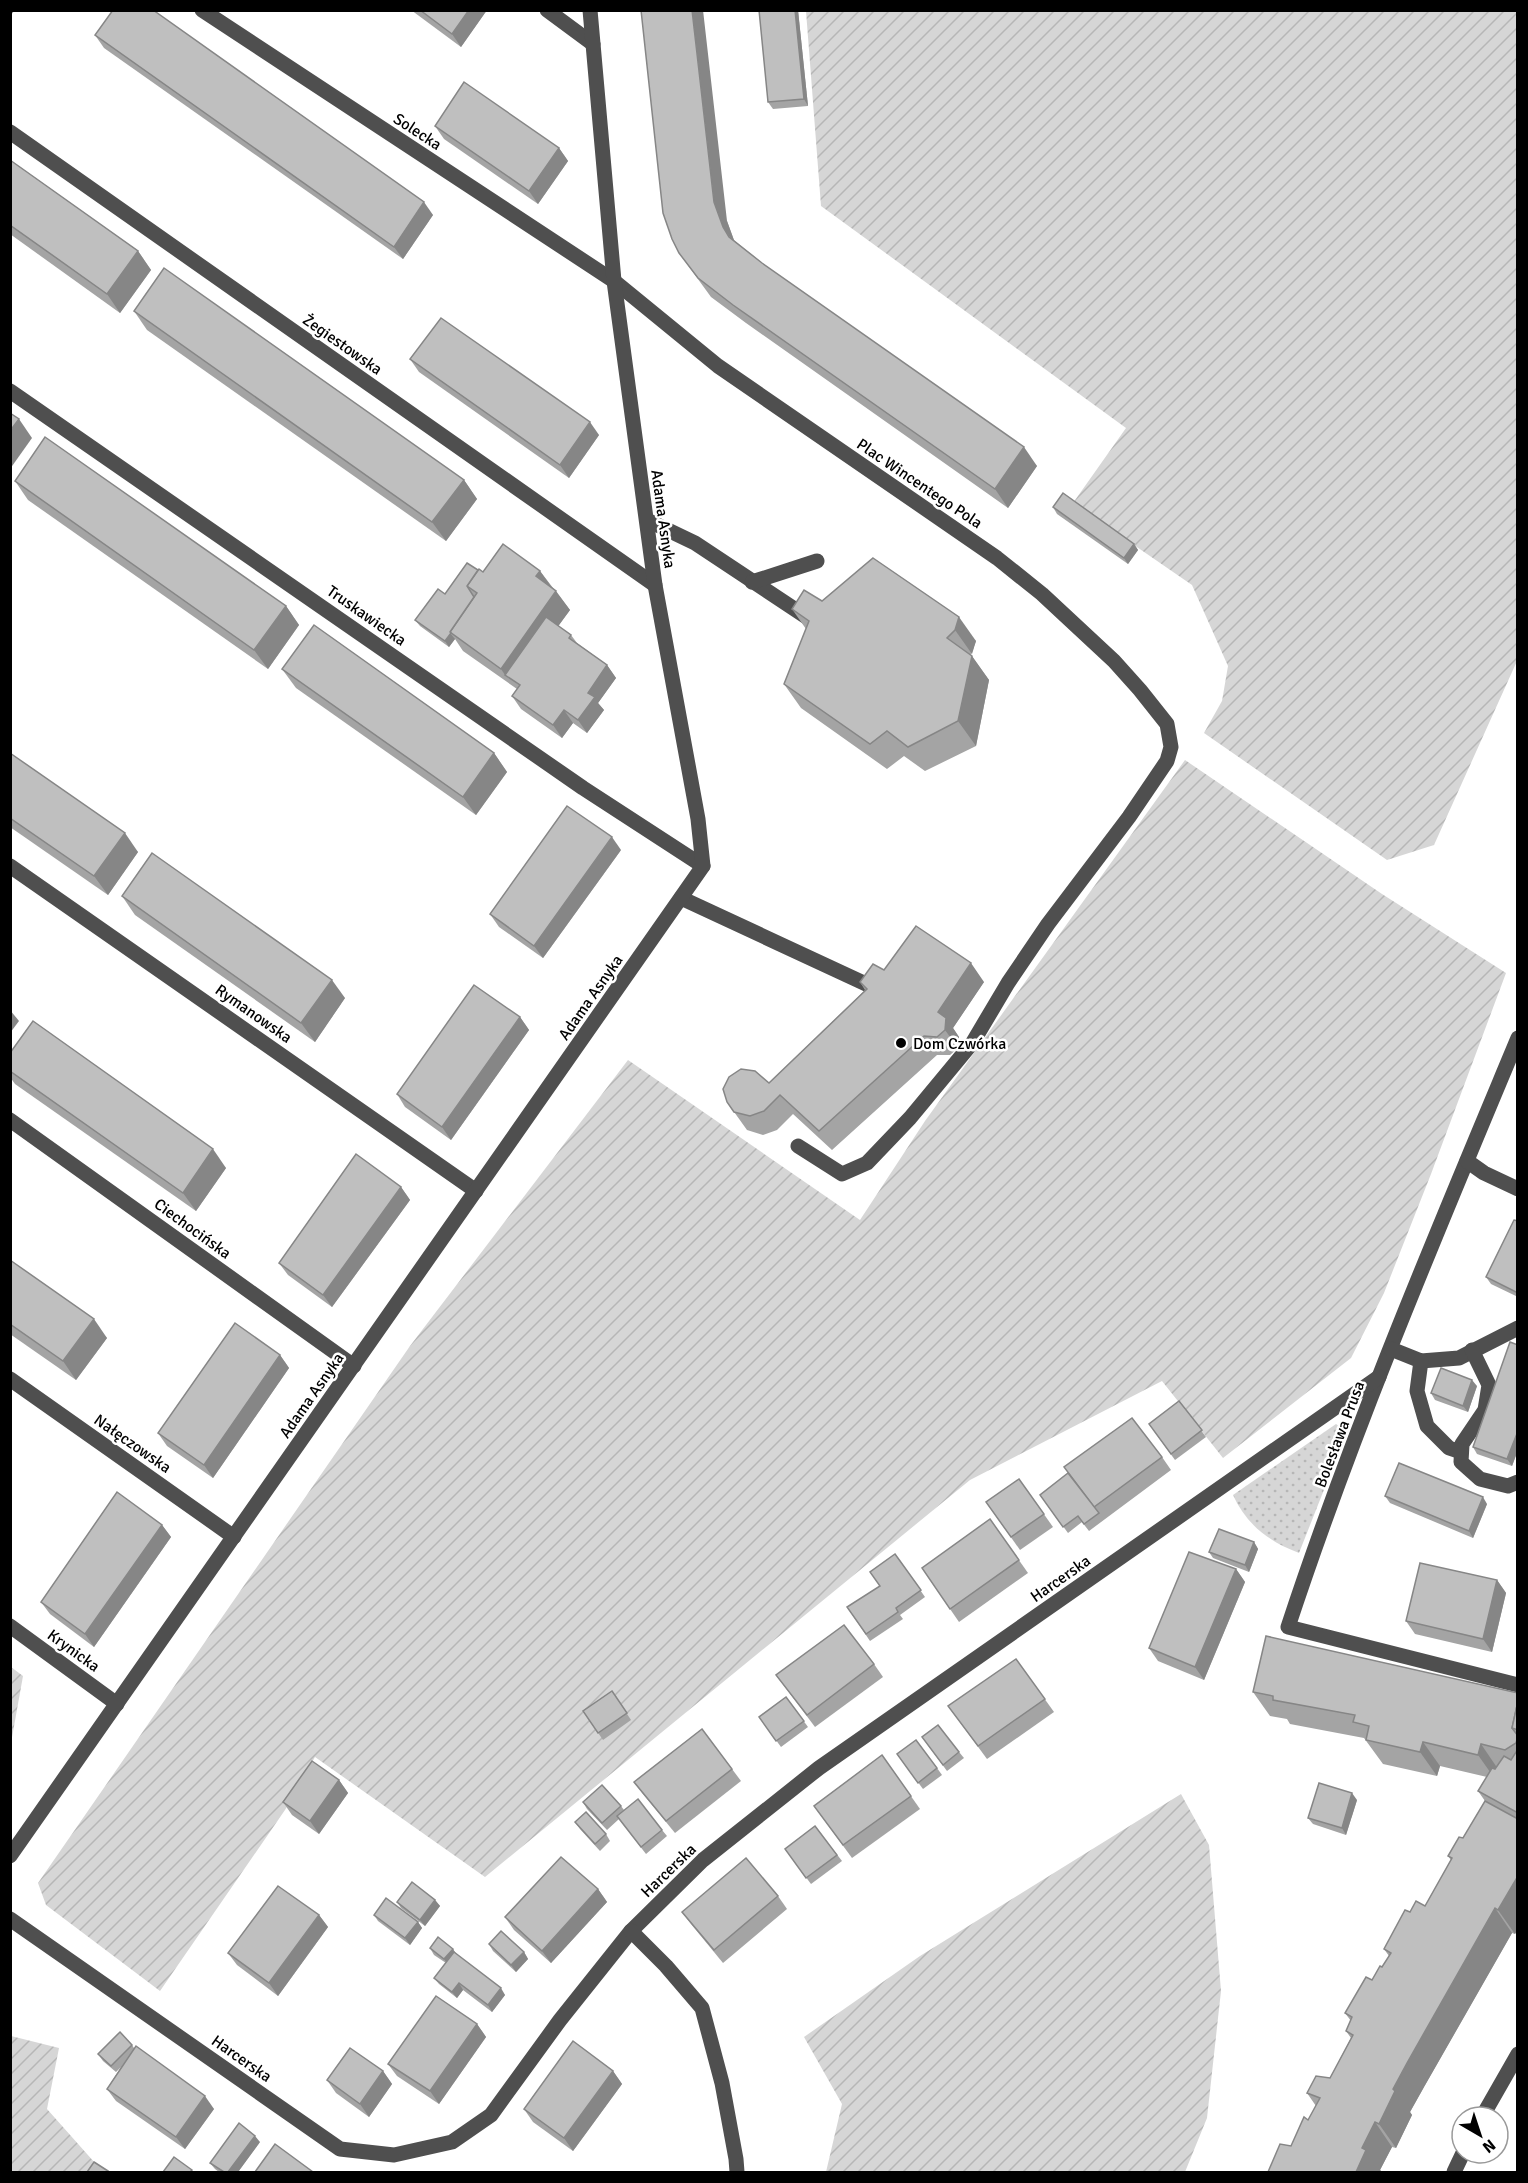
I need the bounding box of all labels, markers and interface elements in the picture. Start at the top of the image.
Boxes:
street label: Solecka [390,109,445,155]
street label: Żegiestowska [299,310,386,380]
street label: Plac Wincentego Pola [853,434,986,533]
street label: Adama Asnyka [646,468,680,570]
street label: Truskawiecka [323,581,410,651]
street label: Adama Asnyka [554,951,628,1044]
street label: Rymanowska [211,980,296,1048]
place label: Dom Czwórka [913,1034,1006,1054]
marker: Dom Czwórka [894,1036,908,1050]
street label: Ciechocińska [150,1194,235,1263]
street label: Adama Asnyka [275,1349,349,1442]
street label: Bolesława Prusa [1310,1378,1369,1490]
street label: Nałęczowska [90,1410,175,1478]
street label: Harcerska [1027,1551,1095,1607]
street label: Krynicka [43,1625,104,1677]
street label: Harcerska [637,1840,700,1902]
street label: Harcerska [207,2031,275,2087]
north arrow [1450,2105,1510,2165]
text: N [1478,2135,1499,2157]

